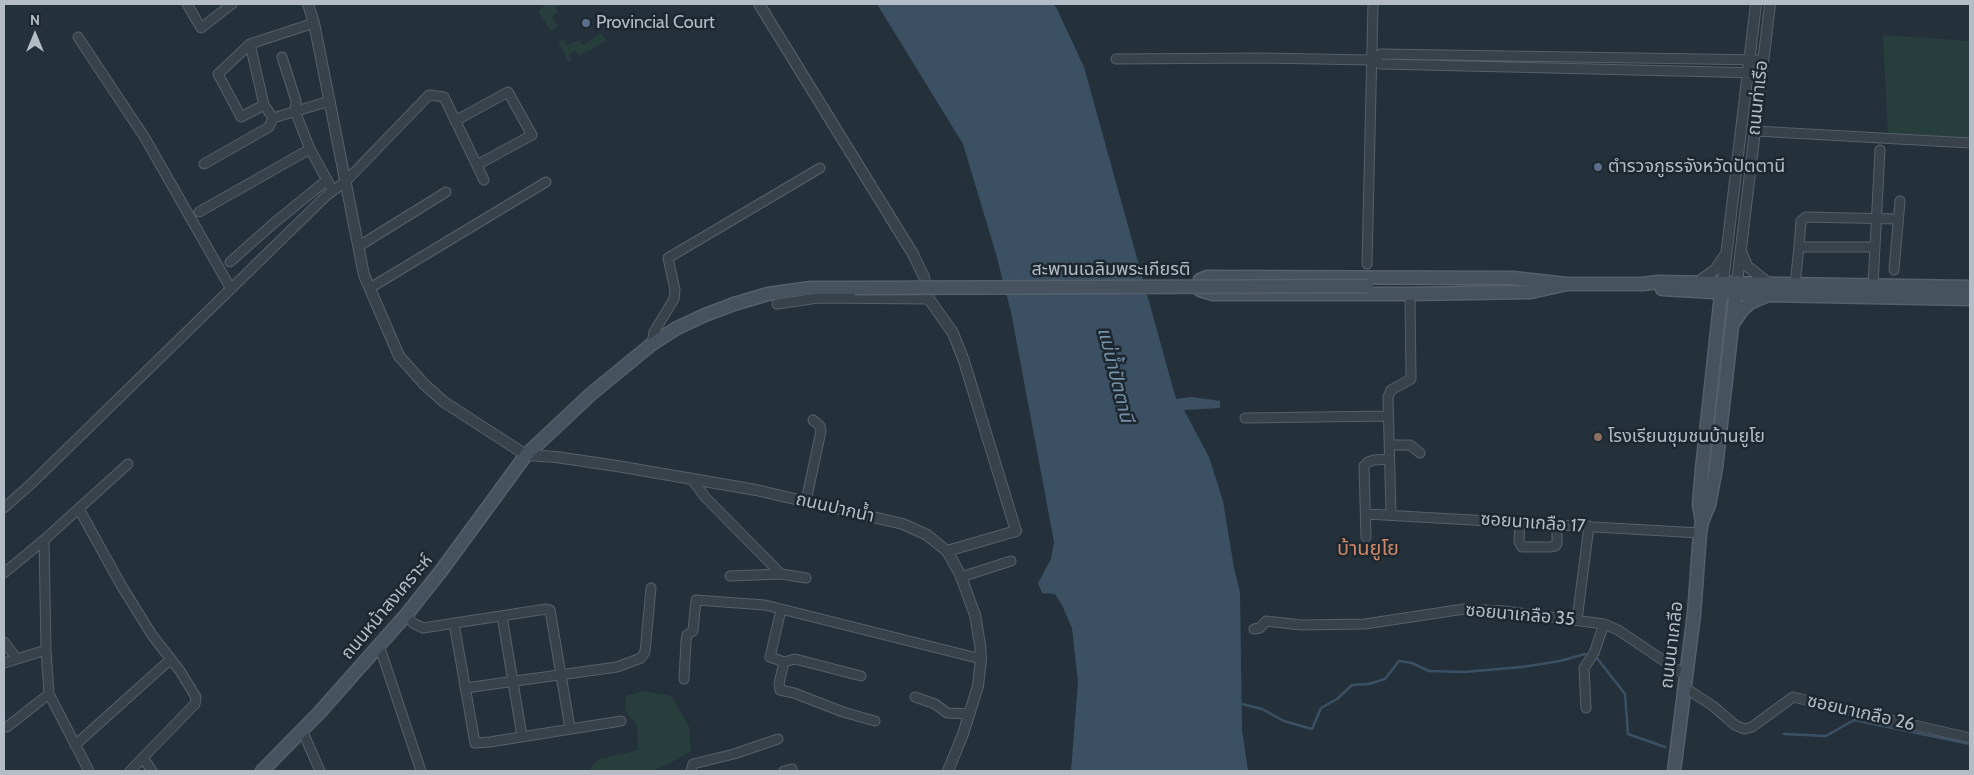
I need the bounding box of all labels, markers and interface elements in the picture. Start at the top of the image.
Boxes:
north arrow [10,10,60,60]
text: N [30,11,40,29]
place label: Provincial Court [596,12,715,34]
marker: Provincial Court [580,17,592,29]
street label: ถนนท่าเรือ [1743,59,1773,137]
place label: ตำรวจภูธรจังหวัดปัตตานี [1608,156,1785,178]
marker: ตำรวจภูธรจังหวัดปัตตานี [1592,161,1604,173]
street label: สะพานเฉลิมพระเกียรติ [1032,259,1190,281]
water label: แม่น้ำปัตตานี [1092,325,1138,425]
place label: โรงเรียนชุมชนบ้านยูโย [1608,426,1765,448]
marker: โรงเรียนชุมชนบ้านยูโย [1592,431,1604,443]
street label: ถนนปากน้ำ [793,488,877,528]
street label: ซอยนาเกลือ 17 [1480,509,1586,537]
district label: บ้านยูโย [1337,537,1399,561]
street label: ถนนหน้าสงเคราะห์ [337,550,437,664]
street label: ซอยนาเกลือ 35 [1464,599,1576,631]
street label: ถนนนาเกลือ [1656,600,1688,690]
street label: ซอยนาเกลือ 26 [1805,690,1917,736]

